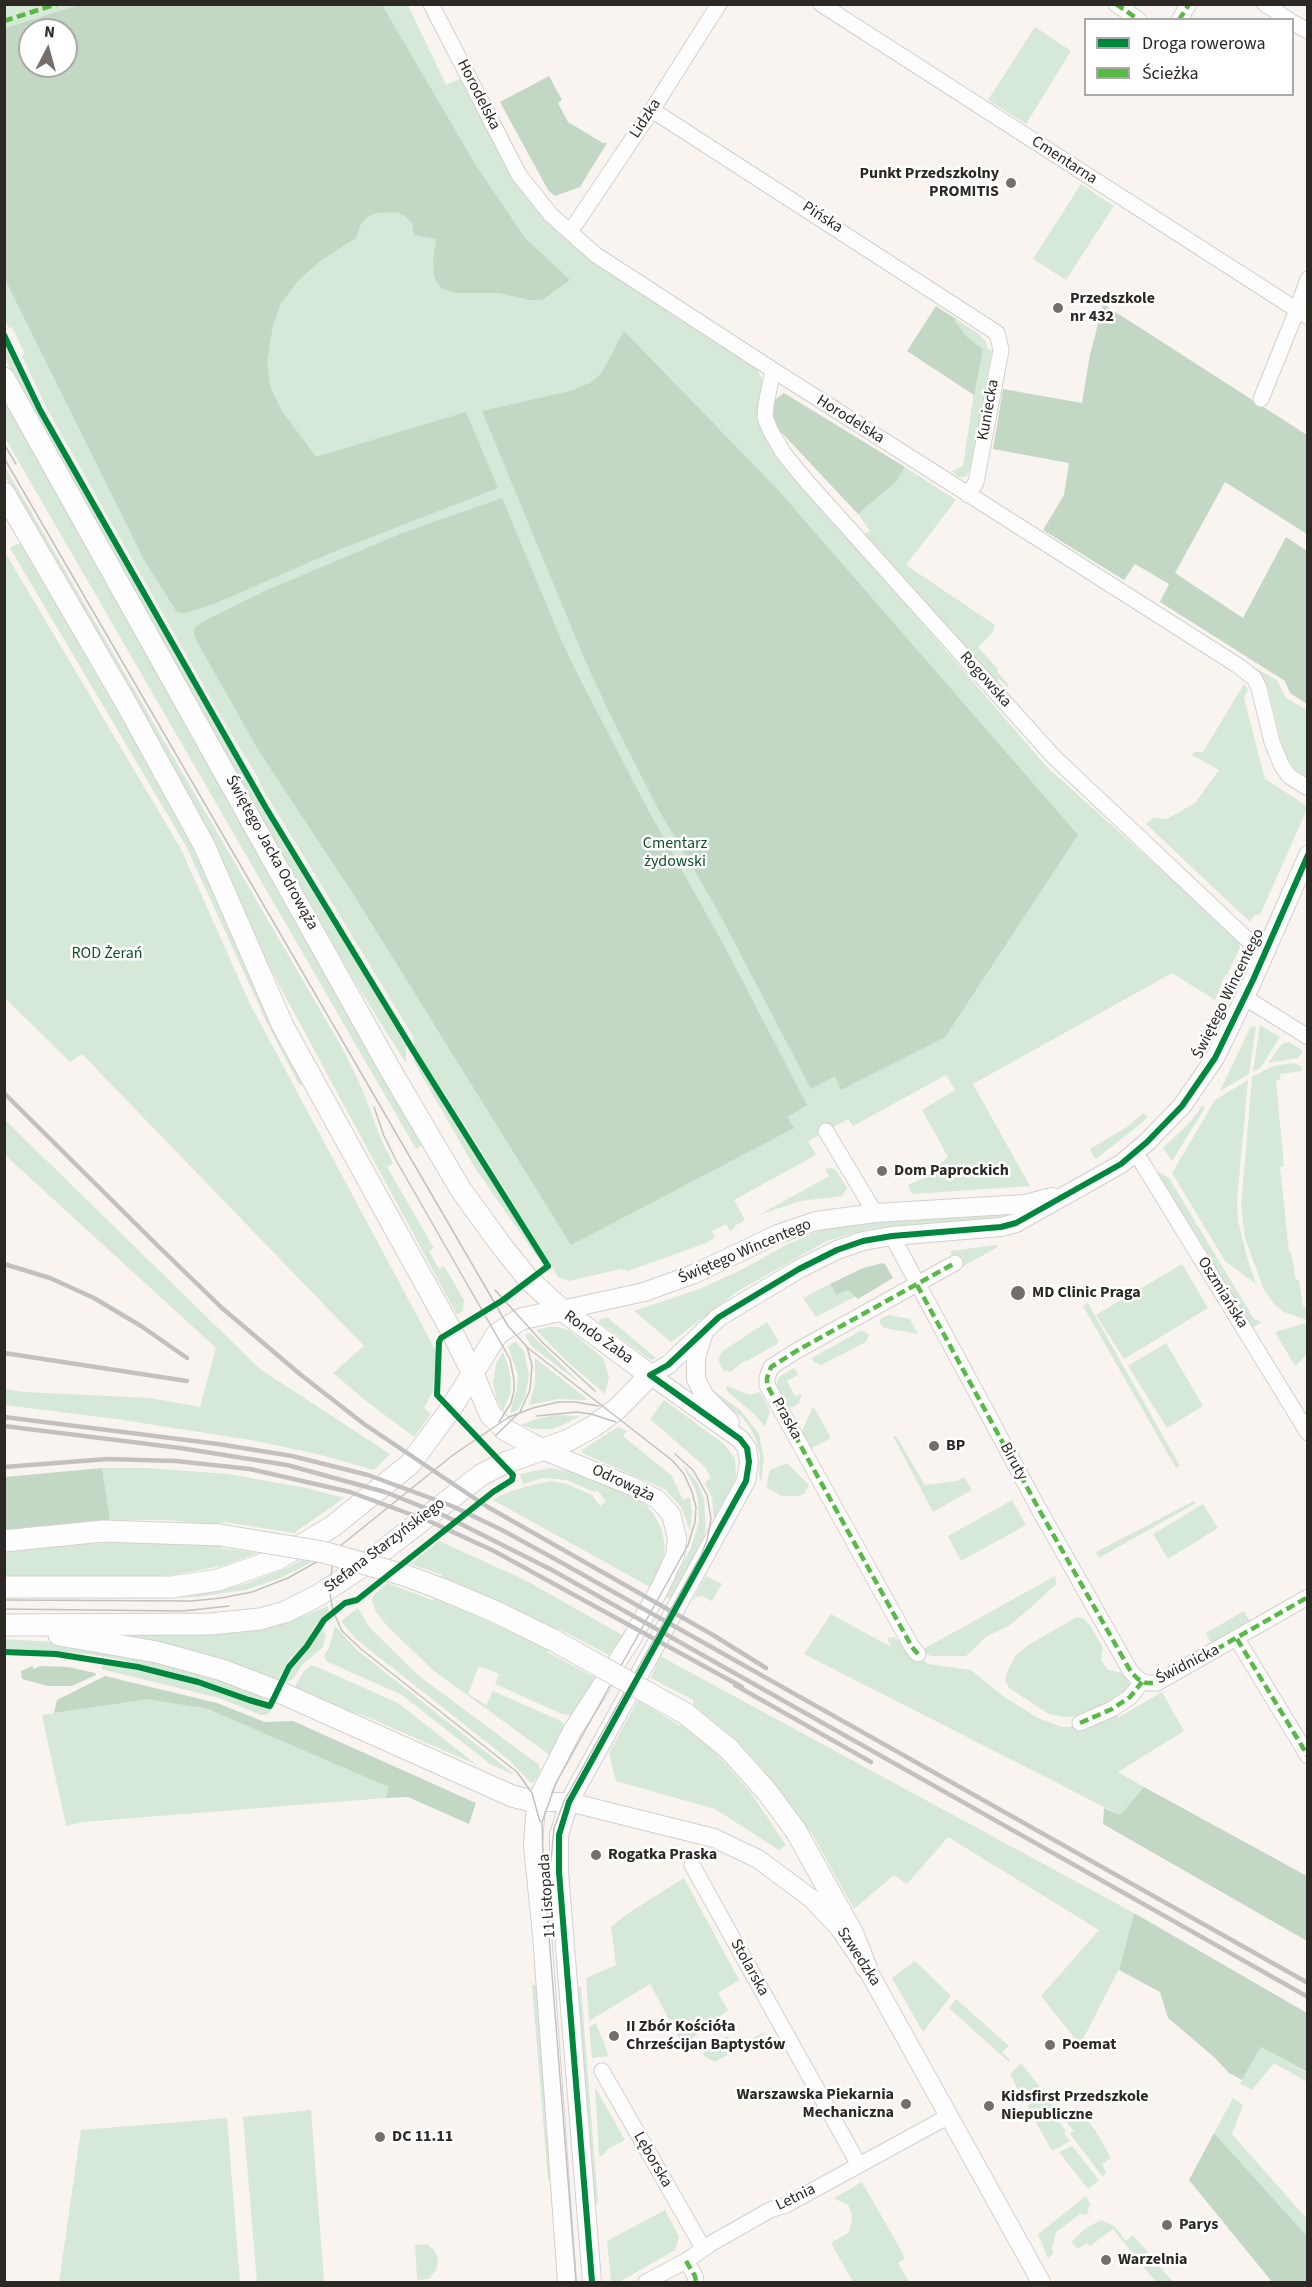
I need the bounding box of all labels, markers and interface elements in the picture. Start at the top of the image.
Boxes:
north arrow [18,18,78,78]
legend [1084,18,1294,96]
text: N [43,21,56,44]
text: Droga rowerowa [1142,31,1266,56]
street label: Horodelska [452,57,504,133]
text: Ścieżka [1142,61,1199,86]
street label: Lidzka [626,96,666,142]
street label: Cmentarna [1027,133,1101,189]
place label: Punkt Przedszkolny PROMITIS [860,164,999,202]
marker: Punkt Przedszkolny PROMITIS [1004,176,1018,190]
street label: Pińska [798,198,846,238]
place label: Przedszkole nr 432 [1070,289,1155,327]
marker: Przedszkole nr 432 [1051,301,1065,315]
street label: Kuniecka [974,378,1004,442]
street label: Horodelska [812,392,888,448]
street label: Rogowska [955,648,1015,712]
street label: Świętego Jacka Odrowąża [220,772,322,934]
park label: Cmentarz żydowski [643,834,707,872]
street label: Świętego Wincentego [1189,926,1269,1062]
park label: ROD Żerań [72,944,142,964]
place label: Dom Paprockich [894,1161,1009,1181]
marker: Dom Paprockich [875,1164,889,1178]
street label: Świętego Wincentego [676,1215,814,1289]
street label: Oszmiańska [1192,1254,1252,1332]
place label: MD Clinic Praga [1032,1283,1141,1303]
marker: MD Clinic Praga [1009,1284,1027,1302]
street label: Rondo Żaba [560,1307,636,1369]
street label: Praska [767,1395,805,1443]
place label: BP [946,1436,965,1456]
marker: BP [927,1439,941,1453]
street label: Biruty [995,1440,1031,1484]
street label: Odrowąża [588,1461,658,1507]
street label: Stefana Starzyńskiego [321,1494,449,1598]
street label: Świdnicka [1153,1641,1223,1689]
place label: Rogatka Praska [608,1845,717,1865]
marker: Rogatka Praska [589,1848,603,1862]
street label: 11 Listopada [535,1853,561,1939]
street label: Szwedzka [832,1924,884,1990]
street label: Stolarska [726,1936,772,2000]
place label: II Zbór Kościóła Chrześcijan Baptystów [626,2017,785,2055]
marker: II Zbór Kościóła Chrześcijan Baptystów [607,2029,621,2043]
place label: Poemat [1062,2035,1116,2055]
marker: Poemat [1043,2038,1057,2052]
place label: Warszawska Piekarnia Mechaniczna [736,2085,894,2123]
place label: Kidsfirst Przedszkole Niepubliczne [1001,2087,1149,2125]
marker: Warszawska Piekarnia Mechaniczna [899,2097,913,2111]
marker: Kidsfirst Przedszkole Niepubliczne [982,2099,996,2113]
place label: DC 11.11 [392,2127,453,2147]
street label: Lęborska [628,2129,676,2191]
marker: DC 11.11 [373,2130,387,2144]
street label: Letnia [773,2180,819,2216]
place label: Parys [1179,2215,1218,2235]
marker: Parys [1160,2218,1174,2232]
place label: Warzelnia [1118,2250,1188,2270]
marker: Warzelnia [1099,2253,1113,2267]

